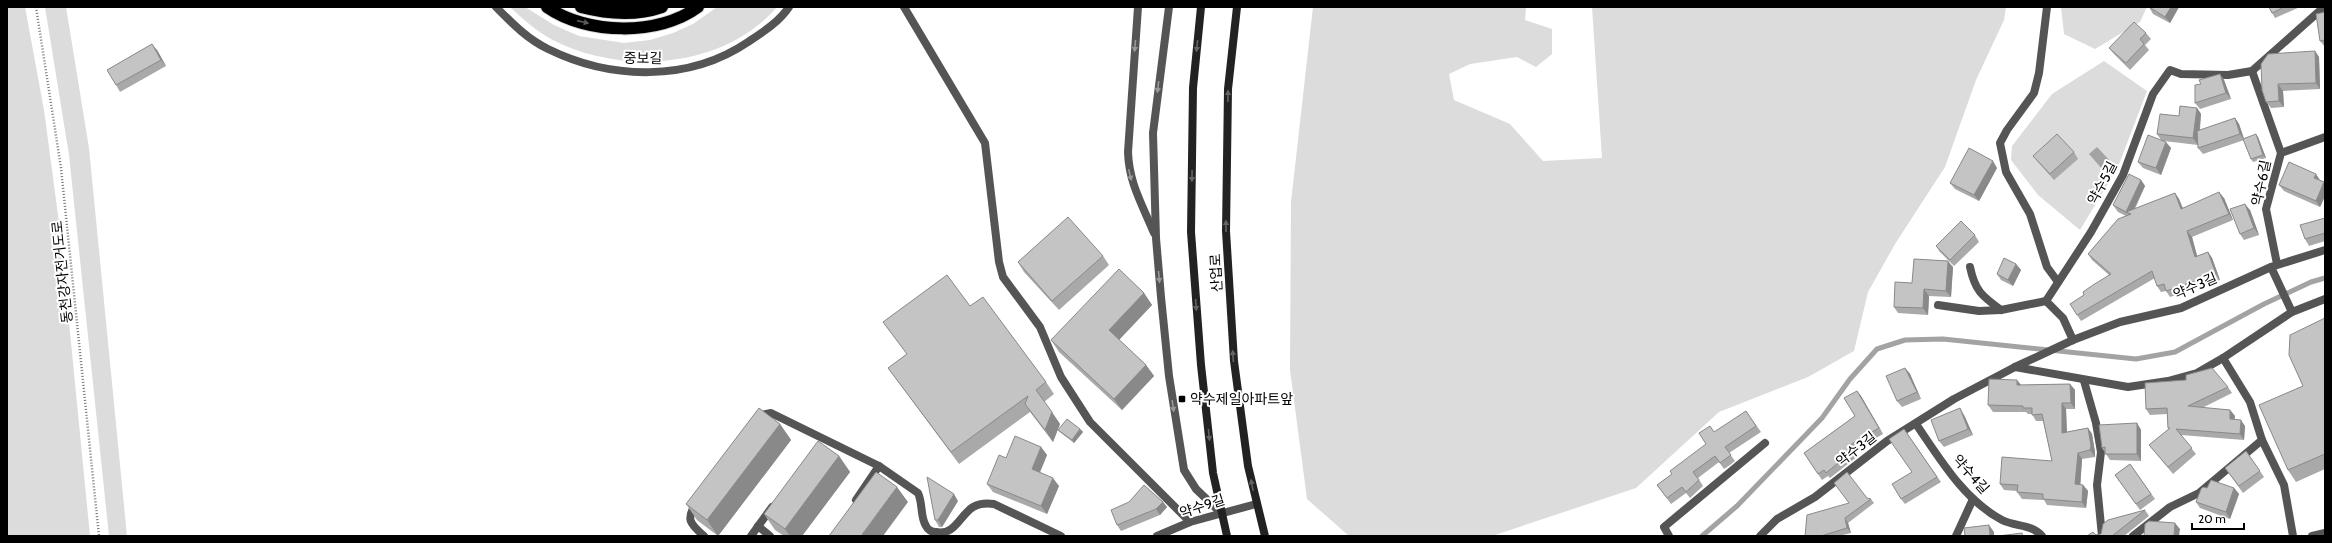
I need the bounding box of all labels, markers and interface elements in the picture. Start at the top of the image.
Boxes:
one-way arrow [577,20,589,26]
one-way arrow [1132,40,1139,52]
one-way arrow [1194,40,1200,52]
street label: 중보길 [624,49,662,67]
one-way arrow [1155,81,1161,93]
one-way arrow [1225,89,1231,102]
street label: 약수5길 [2083,158,2121,208]
street label: 약수6길 [2247,158,2275,208]
one-way arrow [1127,169,1133,182]
one-way arrow [1188,170,1195,182]
one-way arrow [1223,219,1229,232]
street label: 동천강자전거도로 [48,220,76,324]
street label: 산업로 [1206,253,1226,293]
street label: 약수3길 [2170,269,2220,303]
one-way arrow [1156,271,1163,283]
one-way arrow [1193,299,1200,311]
one-way arrow [1230,350,1237,362]
place label: 약수제일아파트앞 [1190,390,1293,408]
marker: 약수제일아파트앞 [1177,394,1187,404]
one-way arrow [1170,400,1177,412]
street label: 약수3길 [1832,428,1880,470]
one-way arrow [1206,429,1212,441]
street label: 약수4길 [1949,451,1993,497]
one-way arrow [1249,478,1255,491]
street label: 약수9길 [1177,490,1227,522]
scale bar [2192,505,2244,531]
text: 20 m [2198,511,2226,526]

